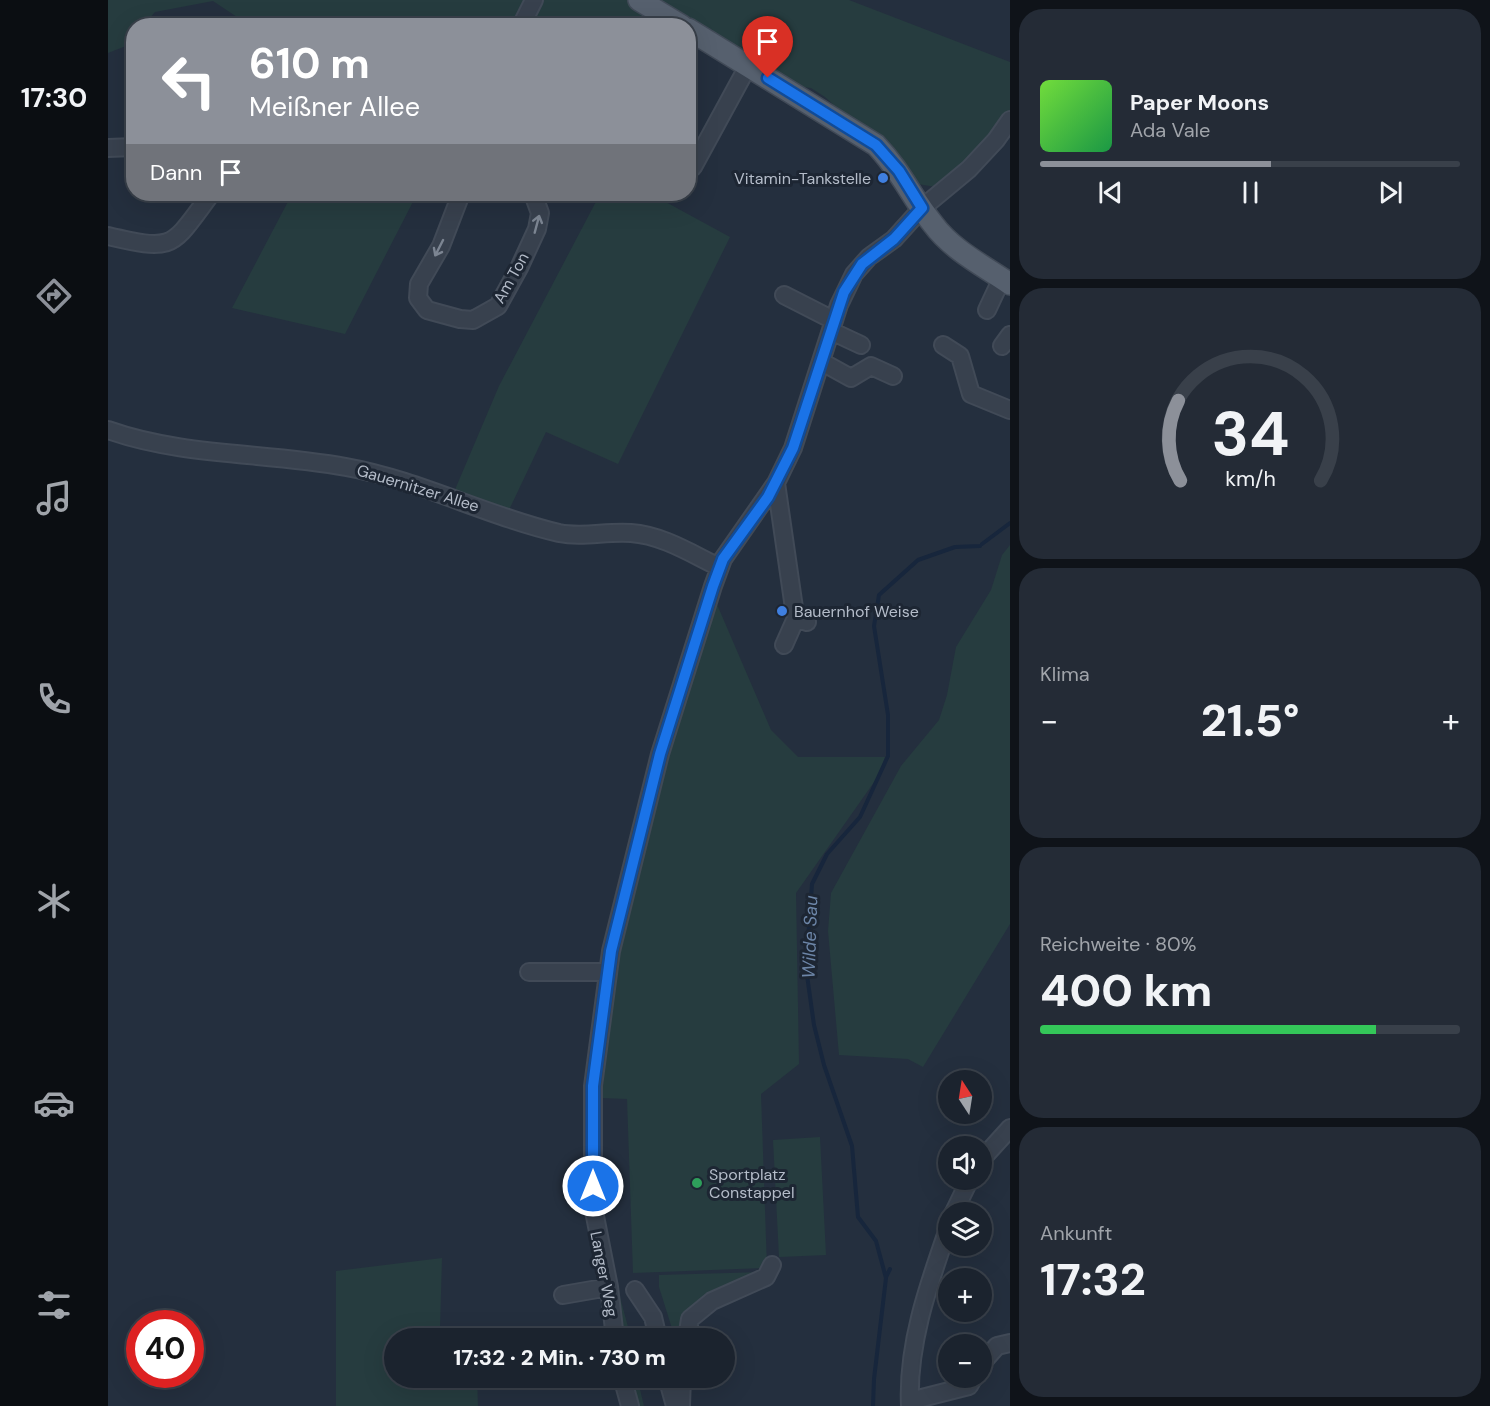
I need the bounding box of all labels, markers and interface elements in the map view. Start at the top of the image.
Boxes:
pin [742,16,793,78]
icon: arrive [751,25,784,58]
text: 610 m [249,36,370,91]
icon: left [150,42,228,120]
text: 17:30 [21,80,87,115]
text: Paper Moons [1130,88,1269,117]
text: Meißner Allee [249,89,420,124]
text: Ada Vale [1130,117,1210,143]
icon: arrive [214,156,247,189]
text: Dann [150,158,202,187]
place label: Vitamin-Tankstelle [734,168,871,189]
marker: Vitamin-Tankstelle [876,171,890,185]
icon: previous [1094,176,1127,209]
icon: pause [1234,176,1267,209]
icon: next [1374,176,1407,209]
one-way arrow [531,215,543,234]
one-way arrow [433,238,445,256]
street label: Am Ton [488,249,534,307]
icon: directions [33,275,75,317]
text: 34 [1211,393,1289,474]
street label: Gauernitzer Allee [354,459,482,517]
text: km/h [1225,465,1275,493]
icon: music [33,477,75,519]
place label: Bauernhof Weise [794,601,919,622]
marker: Bauernhof Weise [775,604,789,618]
text: Klima [1040,661,1090,687]
icon: phone [33,678,75,720]
text: 21.5° [1201,691,1299,750]
text: − [1040,699,1058,742]
text: + [1442,699,1460,742]
icon: climate [33,880,75,922]
water label: Wilde Sau [797,895,823,979]
text: Reichweite · 80% [1040,931,1197,957]
text: 400 km [1040,961,1212,1020]
north arrow [938,1070,992,1124]
map controls [938,1070,992,1388]
icon: car [33,1082,75,1124]
button: sound [938,1136,992,1190]
position arrow [561,1154,625,1218]
place label: Sportplatz Constappel [709,1164,795,1203]
marker: Sportplatz Constappel [690,1176,704,1190]
button: layers [938,1202,992,1256]
text: Ankunft [1040,1220,1112,1246]
street label: Langer Weg [585,1229,623,1319]
text: 17:32 [1040,1250,1146,1309]
button: + [938,1268,992,1322]
icon: filters [33,1284,75,1326]
speed limit sign: 40 [126,1310,204,1388]
button: − [938,1334,992,1388]
text: 17:32 · 2 Min. · 730 m [453,1343,666,1372]

